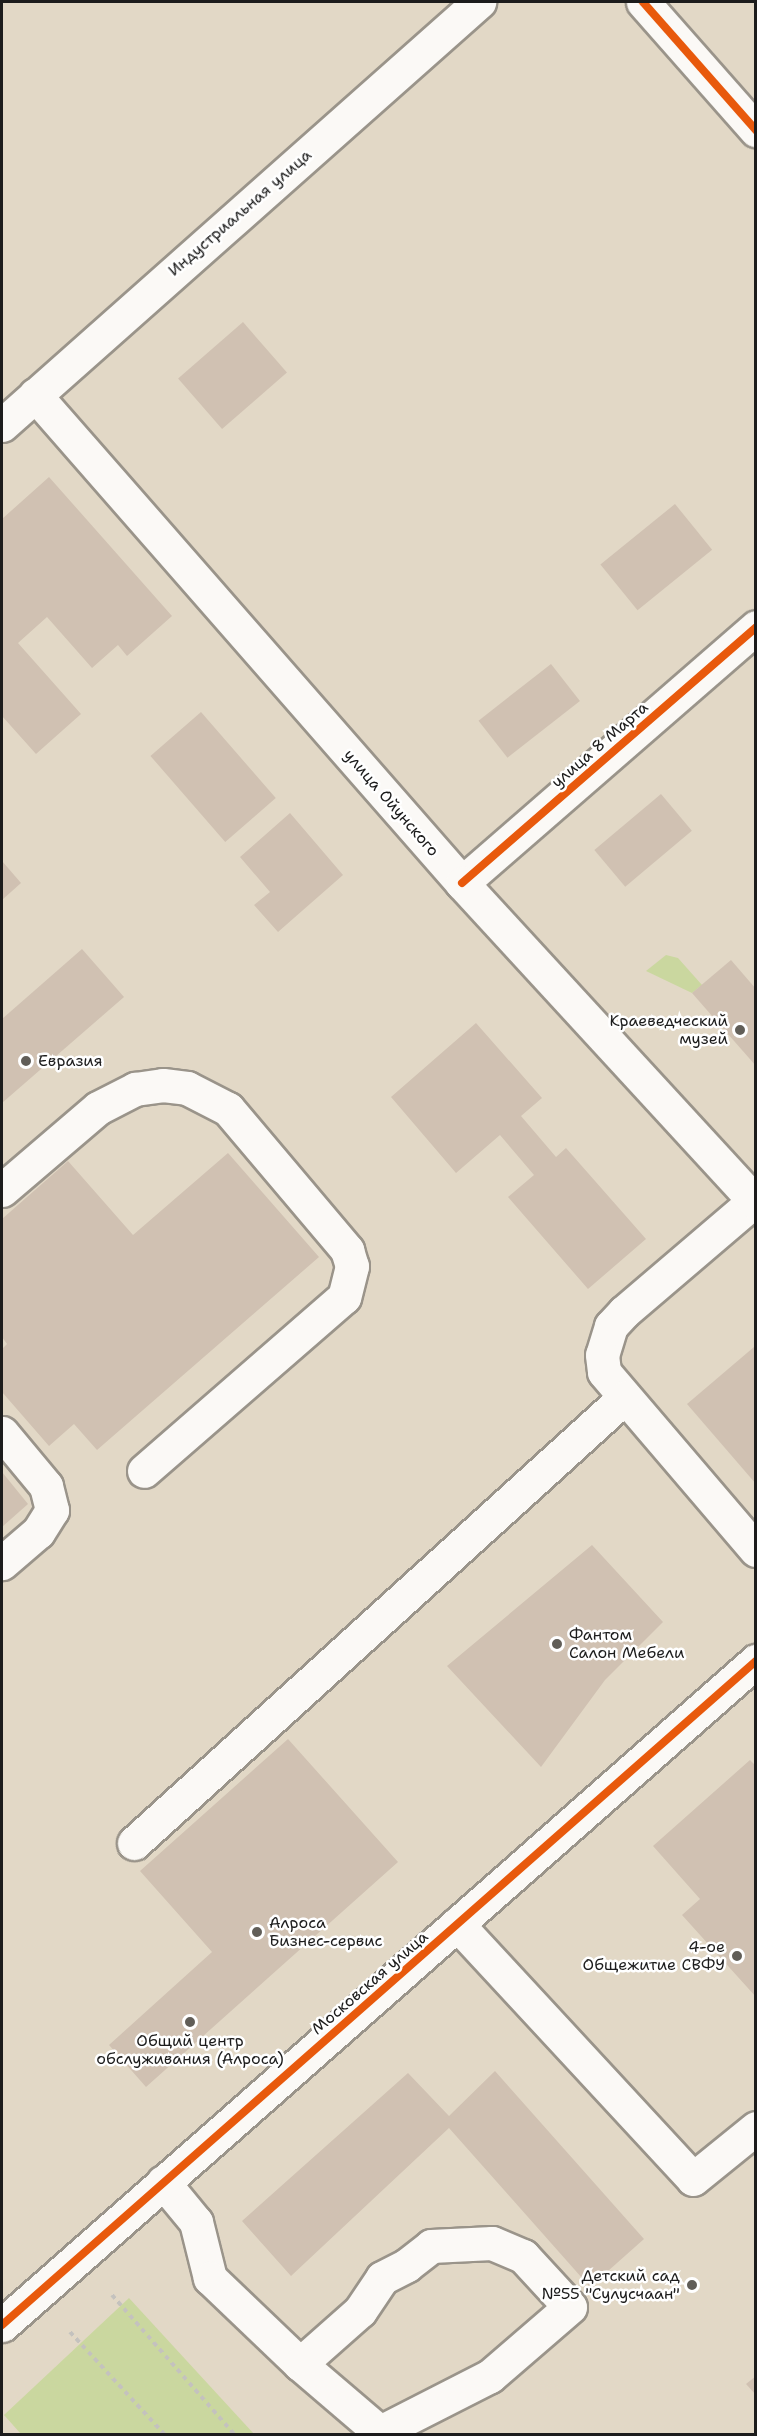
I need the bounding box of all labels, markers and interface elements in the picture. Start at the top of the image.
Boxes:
street label: Индустриальная улица [164,146,316,280]
street label: улица 8 Марта [548,698,652,792]
street label: улица Ойунского [339,746,443,860]
place label: Краеведческий музей [610,1011,728,1049]
marker: Краеведческий музей [733,1023,747,1037]
place label: Евразия [38,1051,103,1071]
marker: Евразия [19,1054,33,1068]
place label: Фантом Салон Мебели [569,1625,684,1663]
marker: Фантом Салон Мебели [550,1637,564,1651]
place label: Алроса Бизнес-сервис [269,1913,383,1951]
marker: Алроса Бизнес-сервис [250,1925,264,1939]
street label: Московская улица [308,1927,432,2039]
place label: 4-ое Общежитие СВФУ [583,1937,725,1975]
marker: 4-ое Общежитие СВФУ [730,1949,744,1963]
marker: Общий центр обслуживания (Алроса) [183,2015,197,2029]
place label: Общий центр обслуживания (Алроса) [96,2031,284,2069]
place label: Детский сад №55 "Сулусчаан" [541,2266,680,2304]
marker: Детский сад №55 "Сулусчаан" [685,2278,699,2292]

